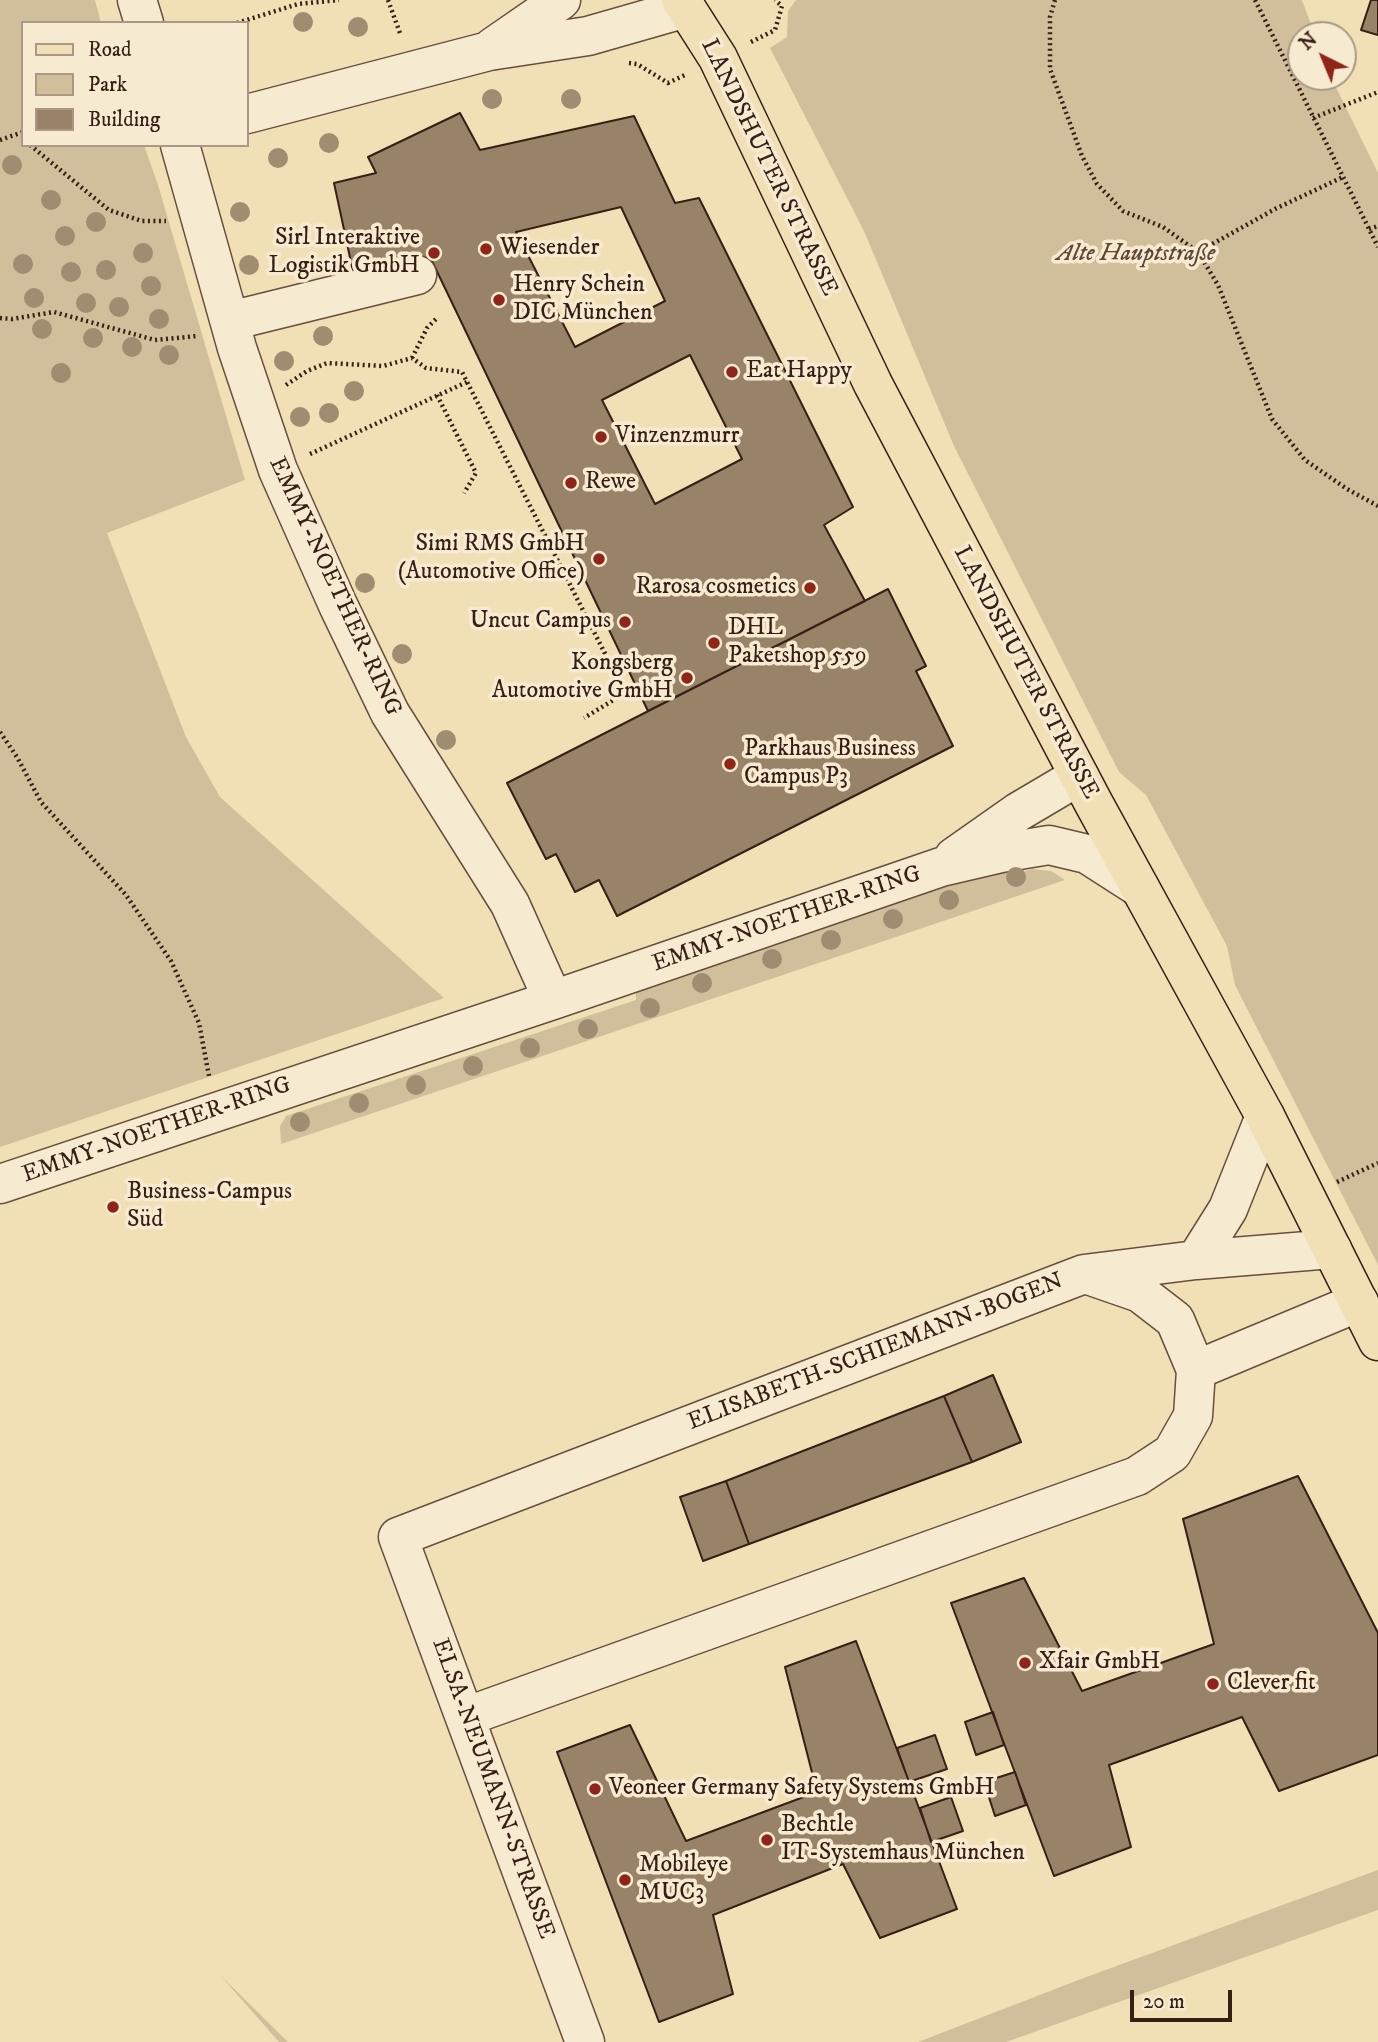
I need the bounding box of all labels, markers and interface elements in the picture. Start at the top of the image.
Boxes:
legend [21,21,248,147]
north arrow [1287,21,1357,91]
text: N [1295,28,1322,55]
street label: LANDSHUTER STRASSE [693,35,843,301]
text: Road [88,37,132,63]
text: Park [88,72,127,98]
text: Building [88,107,160,133]
place label: Sirl Interaktive Logistik GmbH [268,225,420,281]
place label: Wiesender [500,235,599,263]
marker: Wiesender [478,241,494,257]
park label: Alte Hauptstraße [1057,241,1215,269]
marker: Sirl Interaktive Logistik GmbH [426,245,442,261]
place label: Henry Schein DIC München [513,272,652,328]
marker: Henry Schein DIC München [491,292,507,308]
place label: Eat Happy [746,358,852,386]
marker: Eat Happy [724,364,740,380]
place label: Vinzenzmurr [615,423,739,451]
marker: Vinzenzmurr [593,429,609,445]
street label: EMMY-NOETHER-RING [261,453,407,721]
place label: Rewe [585,469,636,497]
marker: Rewe [563,475,579,491]
place label: Simi RMS GmbH (Automotive Office) [398,531,585,587]
street label: LANDSHUTER STRASSE [946,542,1104,804]
marker: Simi RMS GmbH (Automotive Office) [591,551,607,567]
place label: Rarosa cosmetics [636,574,796,602]
marker: Rarosa cosmetics [802,580,818,596]
place label: Uncut Campus [470,608,611,636]
marker: Uncut Campus [617,614,633,630]
place label: DHL Paketshop 559 [728,615,867,671]
marker: DHL Paketshop 559 [706,635,722,651]
place label: Kongsberg Automotive GmbH [492,650,673,706]
marker: Kongsberg Automotive GmbH [679,670,695,686]
place label: Parkhaus Business Campus P3 [744,736,916,792]
marker: Parkhaus Business Campus P3 [722,756,738,772]
street label: EMMY-NOETHER-RING [649,860,925,980]
street label: EMMY-NOETHER-RING [19,1071,295,1191]
place label: Business-Campus Süd [127,1179,292,1235]
marker: Business-Campus Süd [105,1199,121,1215]
street label: ELISABETH-SCHIEMANN-BOGEN [684,1268,1068,1438]
street label: ELSA-NEUMANN-STRASSE [424,1635,560,1943]
place label: Xfair GmbH [1039,1649,1160,1677]
marker: Xfair GmbH [1017,1655,1033,1671]
place label: Clever fit [1227,1670,1316,1698]
marker: Clever fit [1205,1676,1221,1692]
place label: Veoneer Germany Safety Systems GmbH [609,1775,995,1803]
marker: Veoneer Germany Safety Systems GmbH [587,1781,603,1797]
place label: Bechtle IT-Systemhaus München [781,1812,1025,1868]
marker: Bechtle IT-Systemhaus München [759,1832,775,1848]
place label: Mobileye MUC3 [639,1852,728,1908]
marker: Mobileye MUC3 [617,1872,633,1888]
scale bar [1133,1976,1234,2020]
text: 20 m [1143,1989,1185,2015]

